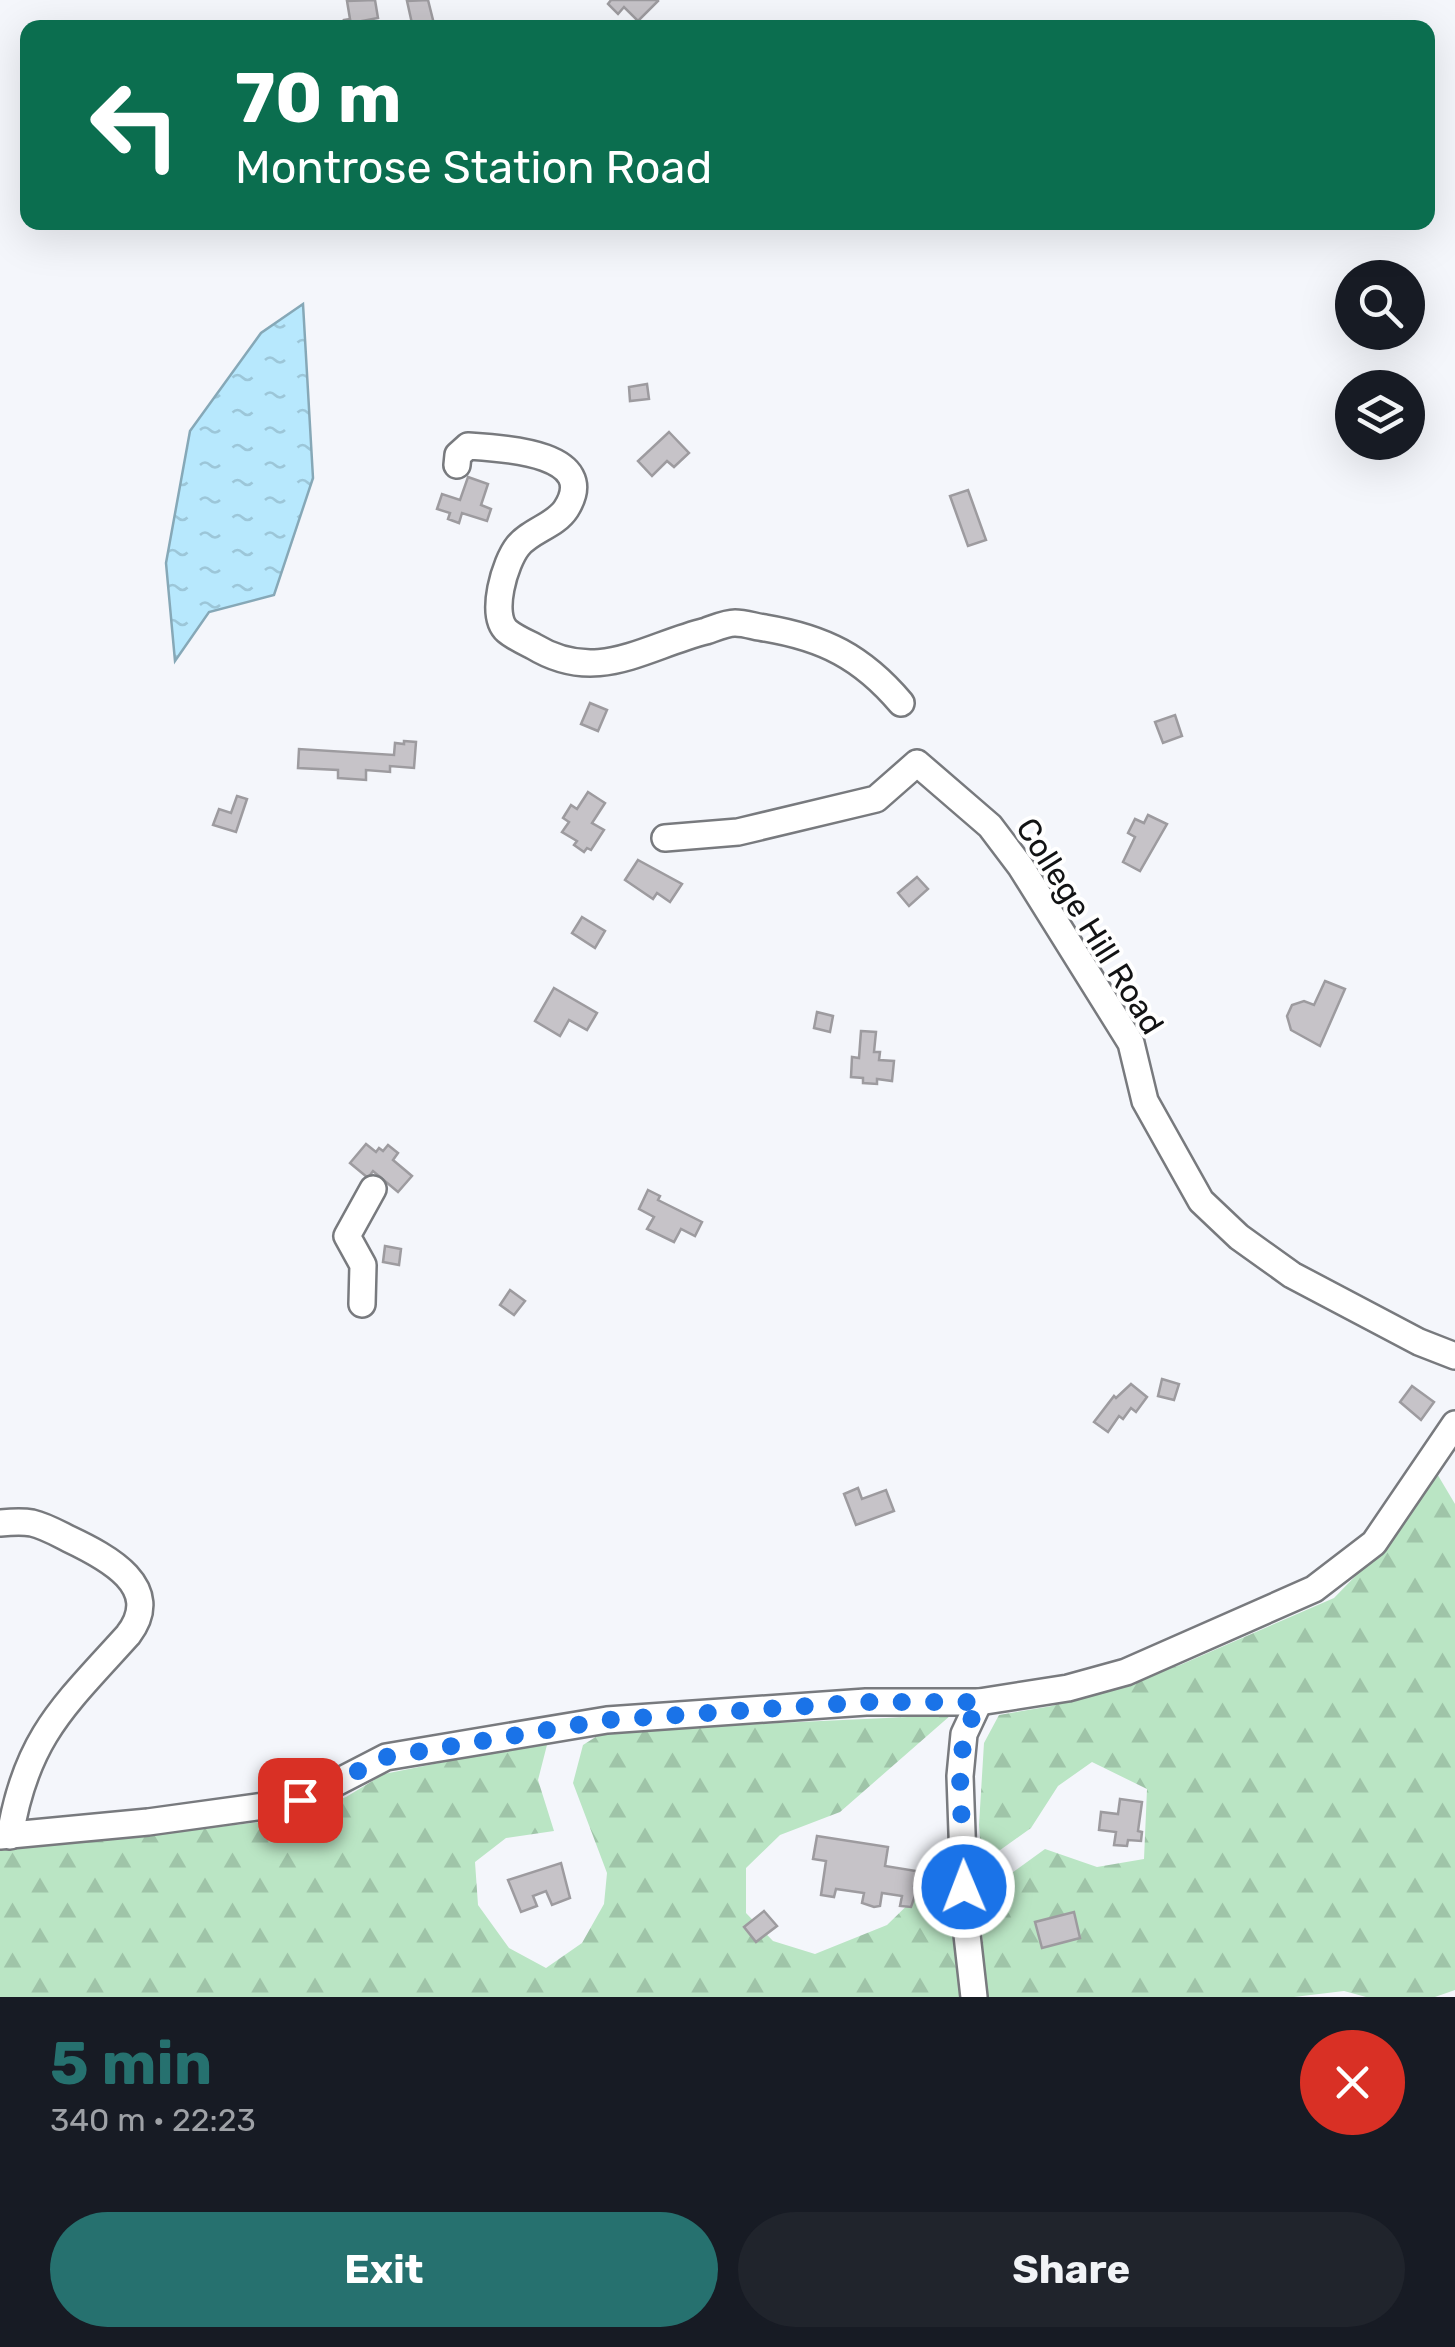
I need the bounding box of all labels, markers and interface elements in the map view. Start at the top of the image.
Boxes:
text: 70 m [235,57,402,140]
icon: left [70,60,200,190]
text: Montrose Station Road [235,141,712,194]
map controls [1335,260,1425,460]
button: search [1335,260,1425,350]
button: layers [1335,370,1425,460]
street label: College Hill Road [1008,811,1172,1041]
pin [258,1758,343,1843]
icon: arrive [273,1773,328,1828]
position arrow [912,1835,1016,1939]
text: 5 min [50,2028,212,2099]
button: close [1300,2030,1405,2135]
text: 340 m · 22:23 [50,2101,256,2139]
button: Exit [50,2212,718,2327]
button: Share [738,2212,1405,2327]

